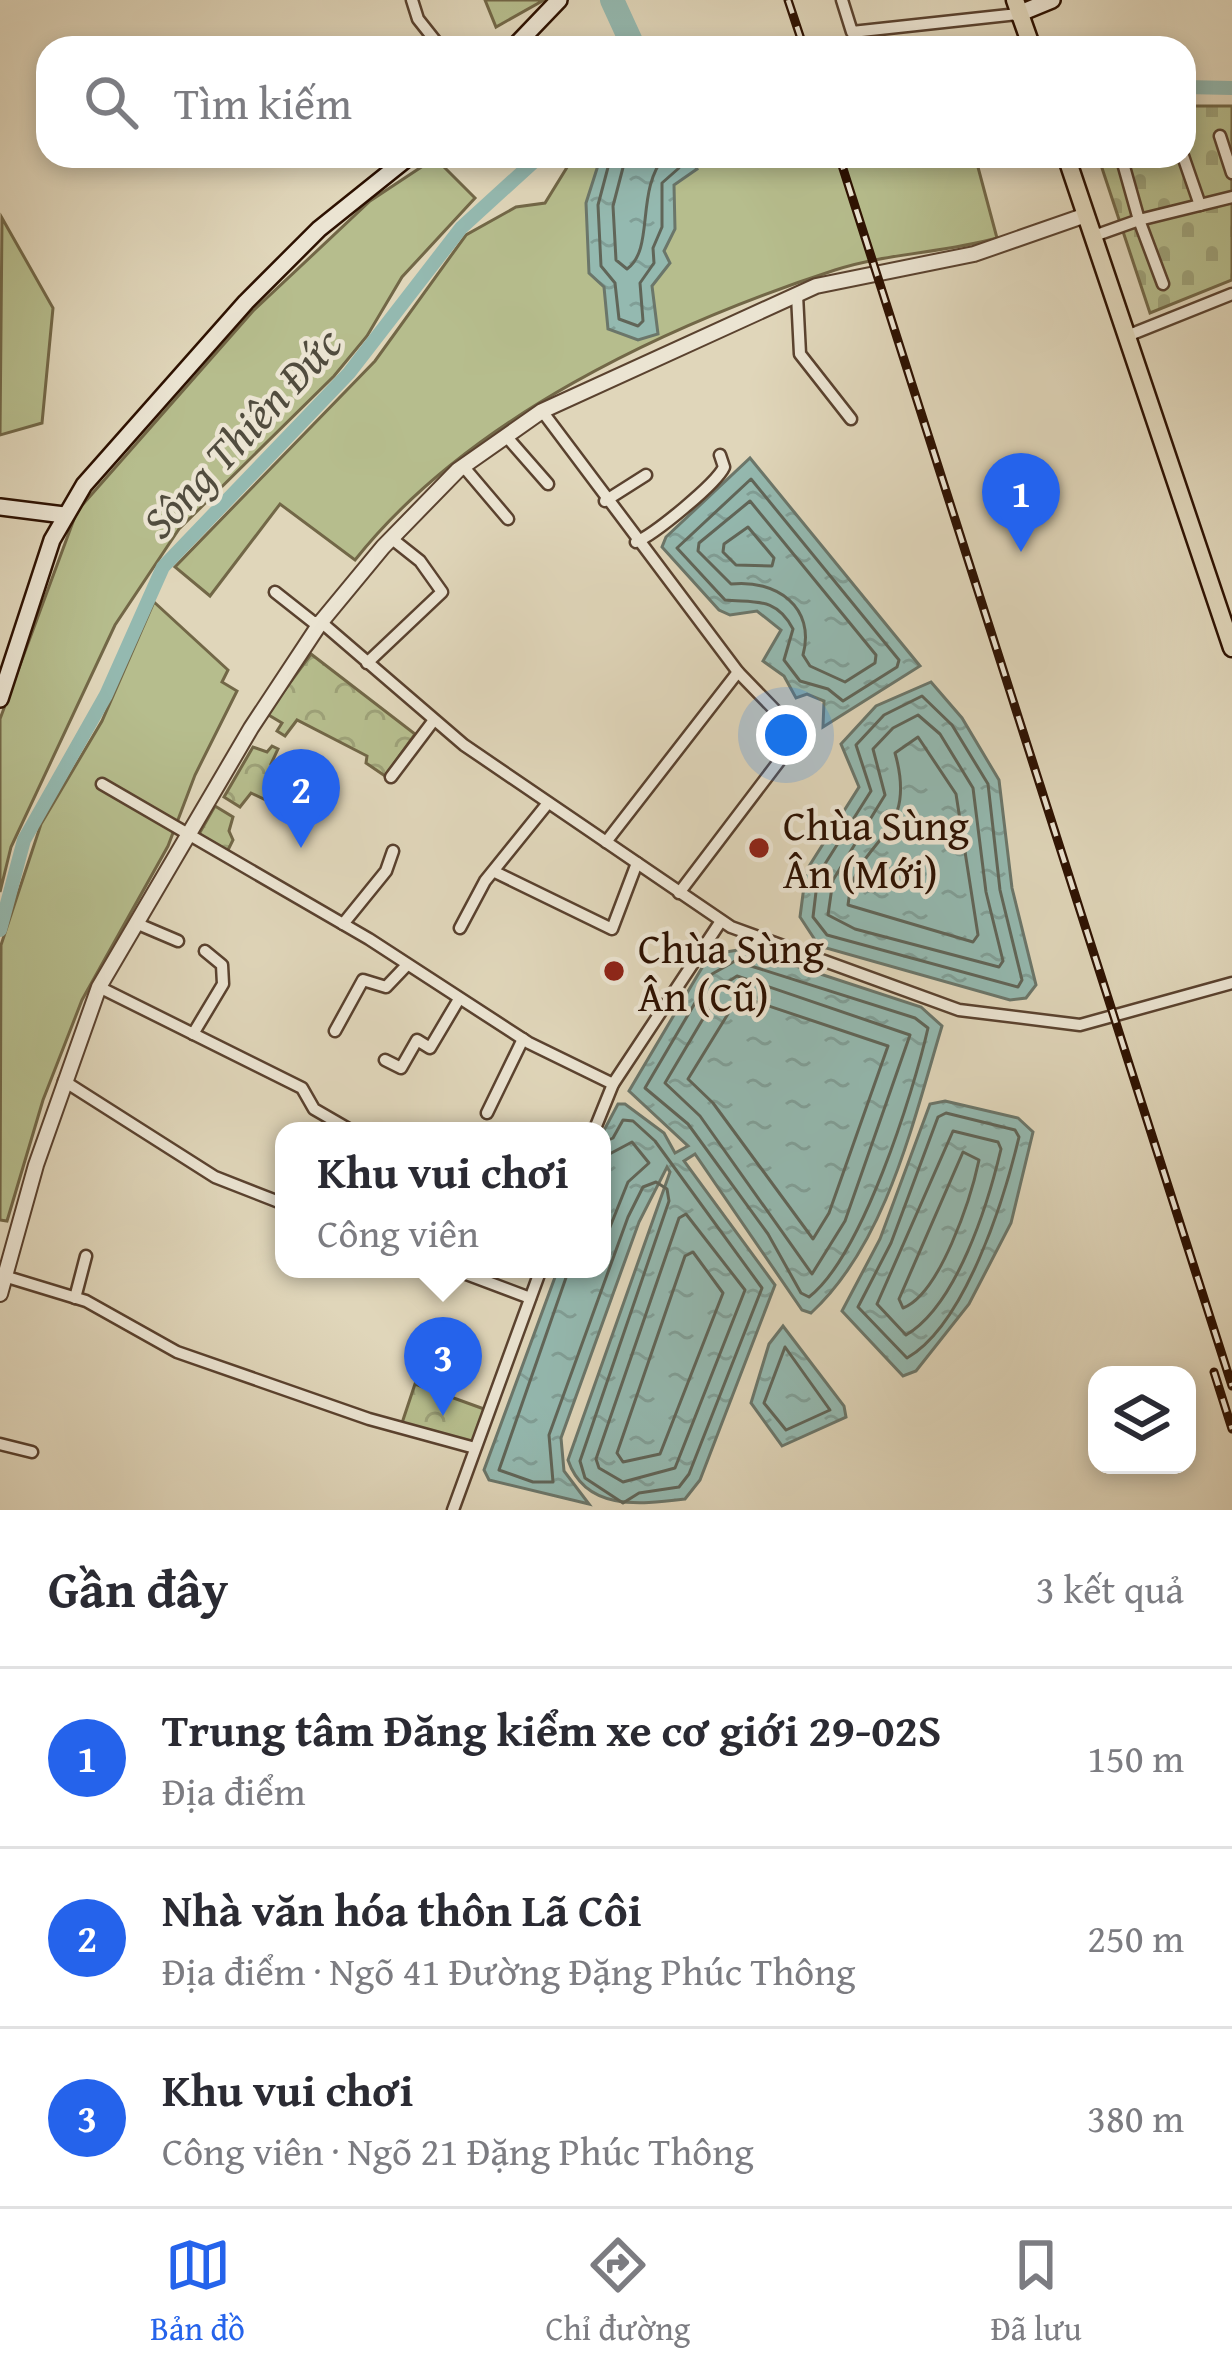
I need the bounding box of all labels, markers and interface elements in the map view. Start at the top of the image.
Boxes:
search box [36,36,1196,168]
icon: search [78,69,144,135]
text: Tìm kiếm [174,70,352,135]
water label: Sông Thiên Đức [126,311,357,552]
pin: 1 [982,453,1060,552]
your location [756,705,816,765]
pin: 2 [262,749,340,848]
place label: Chùa Sùng Ân (Mới) [783,794,969,903]
marker: Chùa Sùng Ân (Mới) [746,835,772,861]
place label: Chùa Sùng Ân (Cũ) [638,917,824,1026]
marker: Chùa Sùng Ân (Cũ) [601,958,627,984]
popup [275,1122,611,1278]
text: Khu vui chơi [317,1139,569,1204]
text: Công viên [317,1204,479,1261]
pin: 3 [404,1317,482,1416]
map controls [1088,1366,1196,1474]
button: layers [1088,1366,1196,1474]
text: Gần đây [48,1551,228,1626]
text: 3 kết quả [1036,1560,1184,1617]
text: Trung tâm Đăng kiểm xe cơ giới 29-02S [162,1697,941,1762]
text: 1 [77,1729,97,1786]
text: 150 m [1087,1729,1184,1786]
text: Địa điểm [162,1762,306,1819]
text: Nhà văn hóa thôn Lã Côi [162,1877,642,1942]
text: 2 [77,1909,97,1966]
text: 250 m [1087,1909,1184,1966]
text: Địa điểm · Ngõ 41 Đường Đặng Phúc Thông [162,1942,856,1999]
text: Khu vui chơi [162,2057,413,2122]
text: 3 [77,2089,97,2146]
text: 380 m [1087,2089,1184,2146]
text: Công viên · Ngõ 21 Đặng Phúc Thông [162,2122,754,2179]
tab: Bản đồ [150,2232,245,2352]
tab: Chỉ đường [545,2232,690,2352]
tab: Đã lưu [991,2232,1082,2352]

